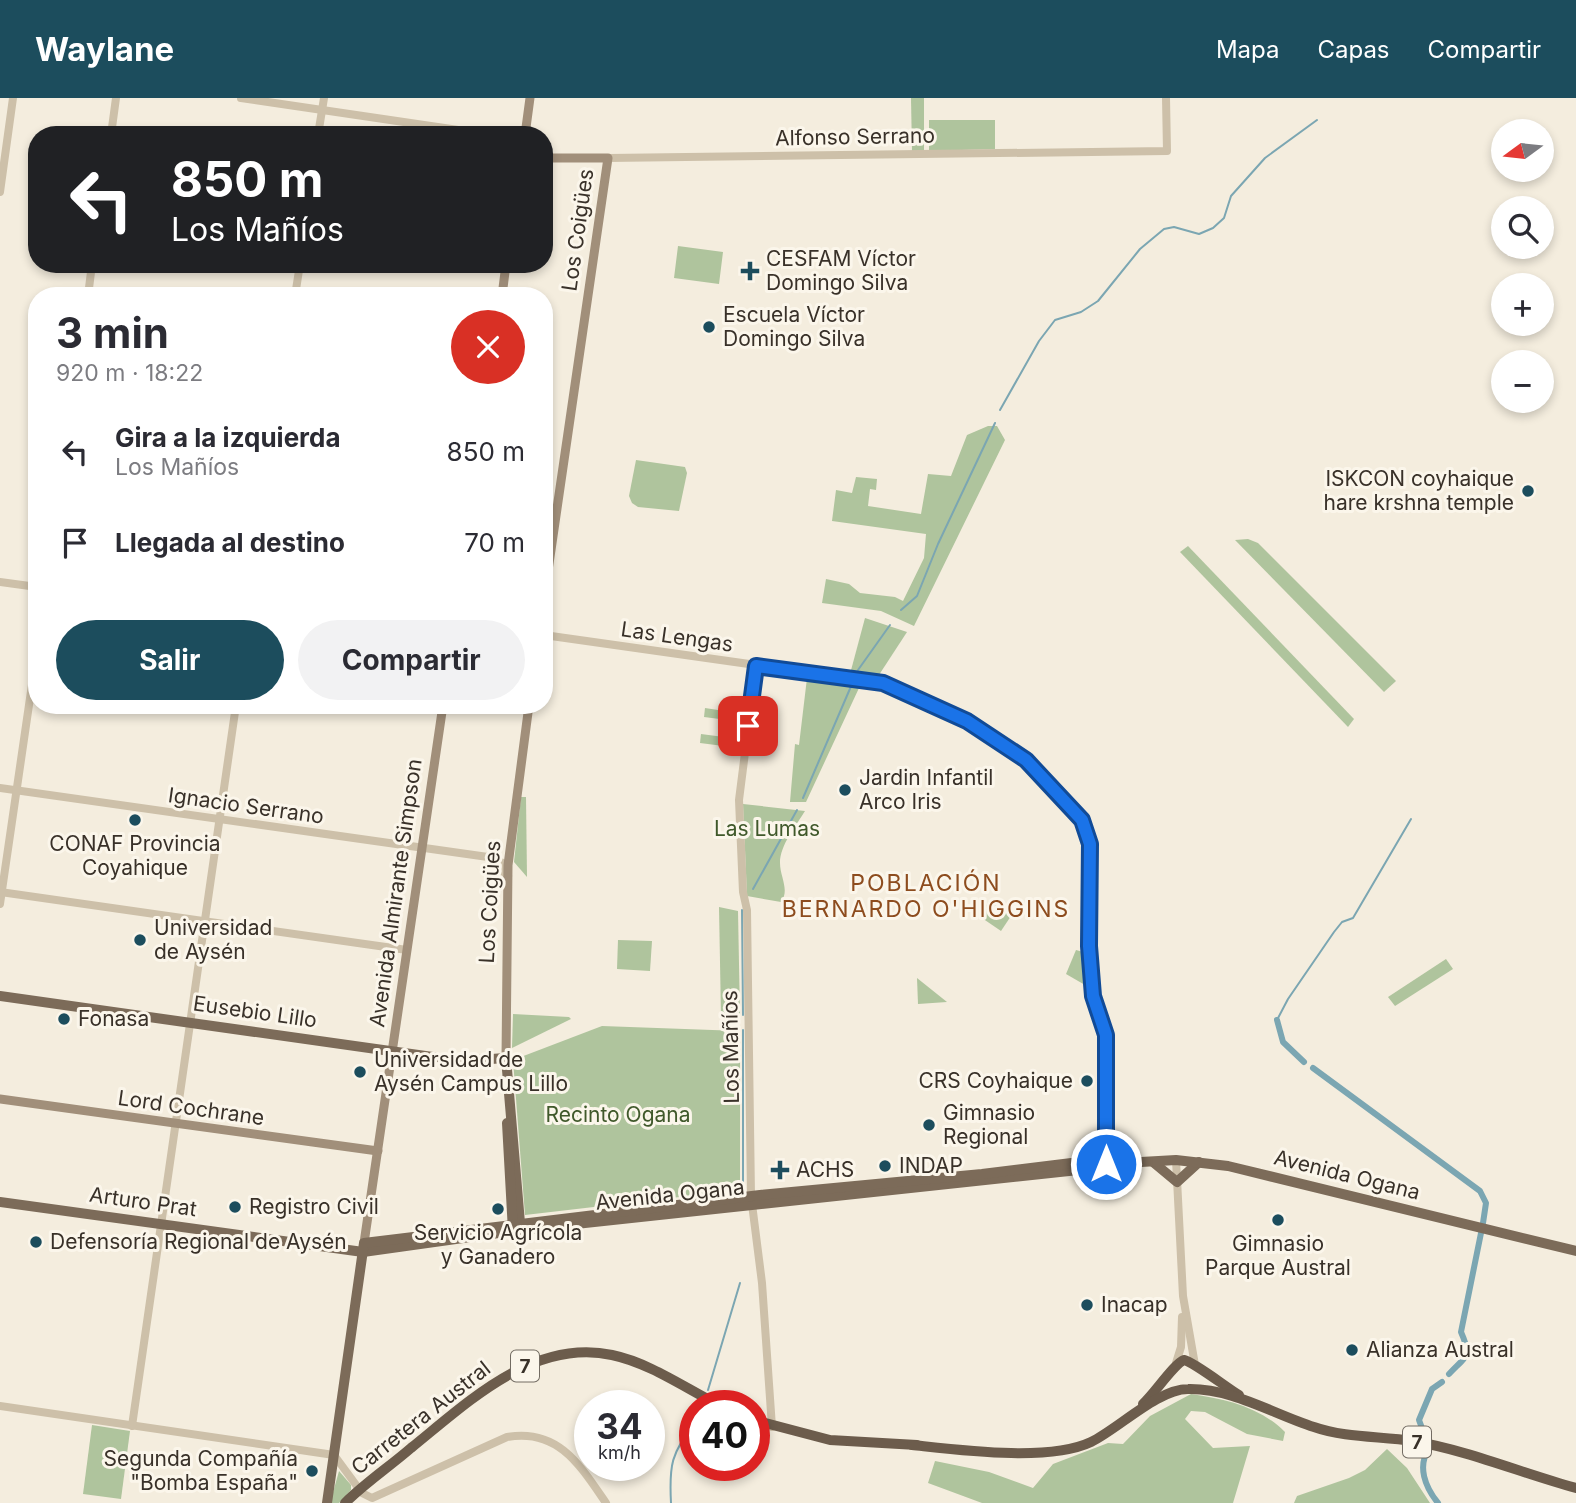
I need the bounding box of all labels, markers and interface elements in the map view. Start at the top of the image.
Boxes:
text: Waylane [35,29,174,69]
text: Mapa [1216,35,1279,64]
text: Capas [1317,35,1390,64]
text: Compartir [1428,35,1541,64]
north arrow [1491,119,1554,182]
map controls [1491,119,1554,413]
street label: Alfonso Serrano [775,123,935,150]
text: 850 m [171,150,324,209]
icon: left [56,154,147,245]
street label: Los Coigües [557,167,598,293]
button: search [1491,196,1554,259]
text: Los Mañíos [171,210,344,249]
place label: CESFAM Víctor Domingo Silva [766,246,916,295]
marker: CESFAM Víctor Domingo Silva [740,261,760,281]
button: + [1491,273,1554,336]
place label: Escuela Víctor Domingo Silva [723,302,865,351]
text: 3 min [56,307,169,358]
button: close [451,310,525,384]
marker: Escuela Víctor Domingo Silva [701,319,717,335]
button: − [1491,350,1554,413]
text: 920 m · 18:22 [56,359,203,387]
text: Gira a la izquierda [115,422,341,453]
icon: left [56,433,94,471]
text: 850 m [447,436,525,467]
text: Los Mañíos [115,453,239,481]
place label: ISKCON coyhaique hare krshna temple [1324,466,1514,515]
marker: ISKCON coyhaique hare krshna temple [1520,483,1536,499]
icon: arrive [56,524,94,562]
text: Llegada al destino [115,527,345,558]
text: 70 m [464,527,525,558]
street label: Las Lengas [619,616,735,657]
button: Salir [56,620,284,700]
button: Compartir [298,620,525,700]
pin [718,696,778,756]
icon: arrive [729,707,767,745]
street label: Avenida Almirante Simpson [364,757,427,1029]
place label: Jardin Infantil Arco Iris [859,765,993,814]
street label: Ignacio Serrano [167,782,326,829]
marker: Jardin Infantil Arco Iris [837,782,853,798]
marker: CONAF Provincia Coyahique [127,812,143,828]
park label: Las Lumas [714,816,820,841]
place label: CONAF Provincia Coyahique [49,831,221,880]
street label: Los Coigües [474,840,505,964]
district label: POBLACIÓN BERNARDO O'HIGGINS [782,869,1070,923]
place label: Universidad de Aysén [154,915,272,964]
marker: Universidad de Aysén [132,932,148,948]
street label: Eusebio Lillo [192,990,318,1033]
street label: Los Mañíos [717,990,744,1104]
place label: Fonasa [78,1006,149,1031]
marker: Fonasa [56,1011,72,1027]
place label: Universidad de Aysén Campus Lillo [374,1047,568,1096]
marker: Universidad de Aysén Campus Lillo [352,1064,368,1080]
place label: CRS Coyhaique [919,1068,1073,1093]
marker: CRS Coyhaique [1079,1073,1095,1089]
street label: Lord Cochrane [116,1085,266,1130]
place label: Gimnasio Regional [943,1100,1035,1149]
park label: Recinto Ogana [545,1102,691,1127]
marker: Gimnasio Regional [921,1117,937,1133]
position arrow [1069,1127,1143,1201]
street label: Avenida Ogana [1271,1144,1423,1205]
place label: INDAP [899,1153,963,1178]
place label: ACHS [796,1157,854,1182]
marker: INDAP [877,1158,893,1174]
marker: ACHS [770,1160,790,1180]
street label: Avenida Ogana [594,1174,746,1215]
street label: Arturo Prat [88,1182,198,1221]
place label: Registro Civil [249,1194,379,1219]
marker: Registro Civil [227,1199,243,1215]
marker: Servicio Agrícola y Ganadero [490,1201,506,1217]
marker: Gimnasio Parque Austral [1270,1212,1286,1228]
place label: Servicio Agrícola y Ganadero [414,1220,582,1269]
place label: Defensoría Regional de Aysén [50,1229,347,1254]
place label: Gimnasio Parque Austral [1205,1231,1351,1280]
marker: Defensoría Regional de Aysén [28,1234,44,1250]
place label: Inacap [1101,1292,1168,1317]
marker: Inacap [1079,1297,1095,1313]
place label: Alianza Austral [1366,1337,1514,1362]
marker: Alianza Austral [1344,1342,1360,1358]
road number: 7 [511,1350,539,1382]
street label: Carretera Austral [346,1356,495,1480]
speed limit sign: 40 [679,1390,770,1481]
text: 34 [596,1405,643,1447]
road number: 7 [1403,1426,1431,1458]
text: km/h [598,1442,641,1463]
place label: Segunda Compañía "Bomba España" [104,1446,298,1495]
marker: Segunda Compañía "Bomba España" [304,1463,320,1479]

